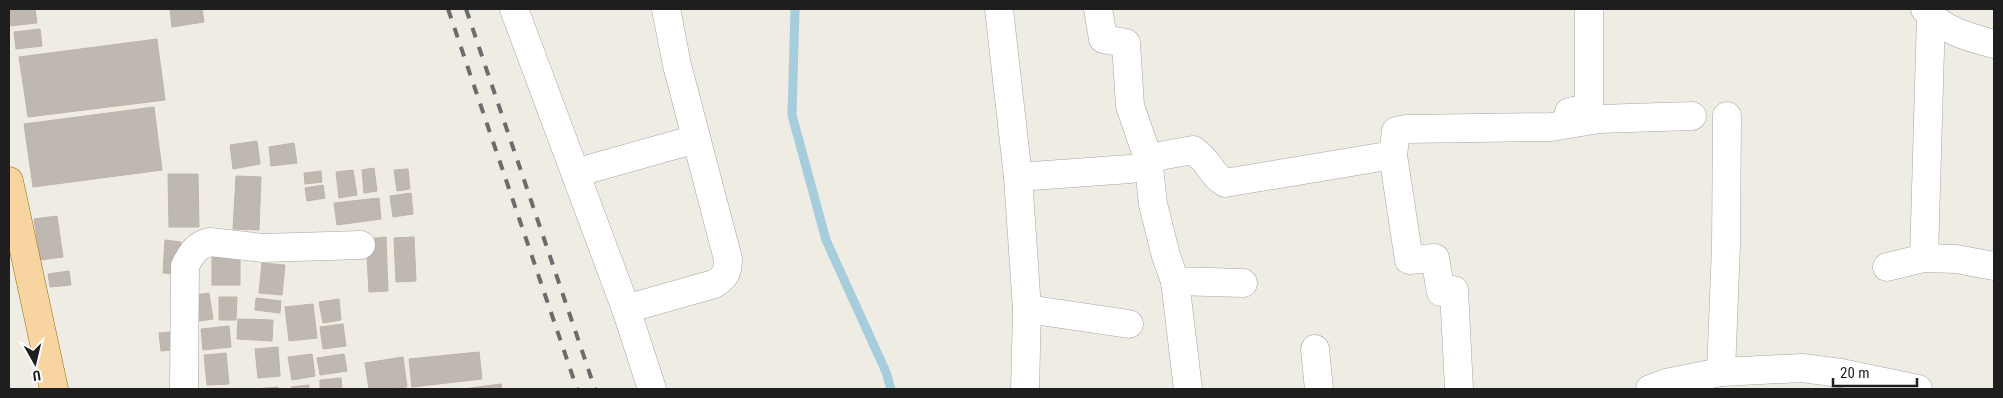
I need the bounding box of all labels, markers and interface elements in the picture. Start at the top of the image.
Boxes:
north arrow [10,338,60,388]
scale bar [1833,356,1917,388]
text: 20 m [1840,364,1870,382]
text: U [32,367,42,384]

